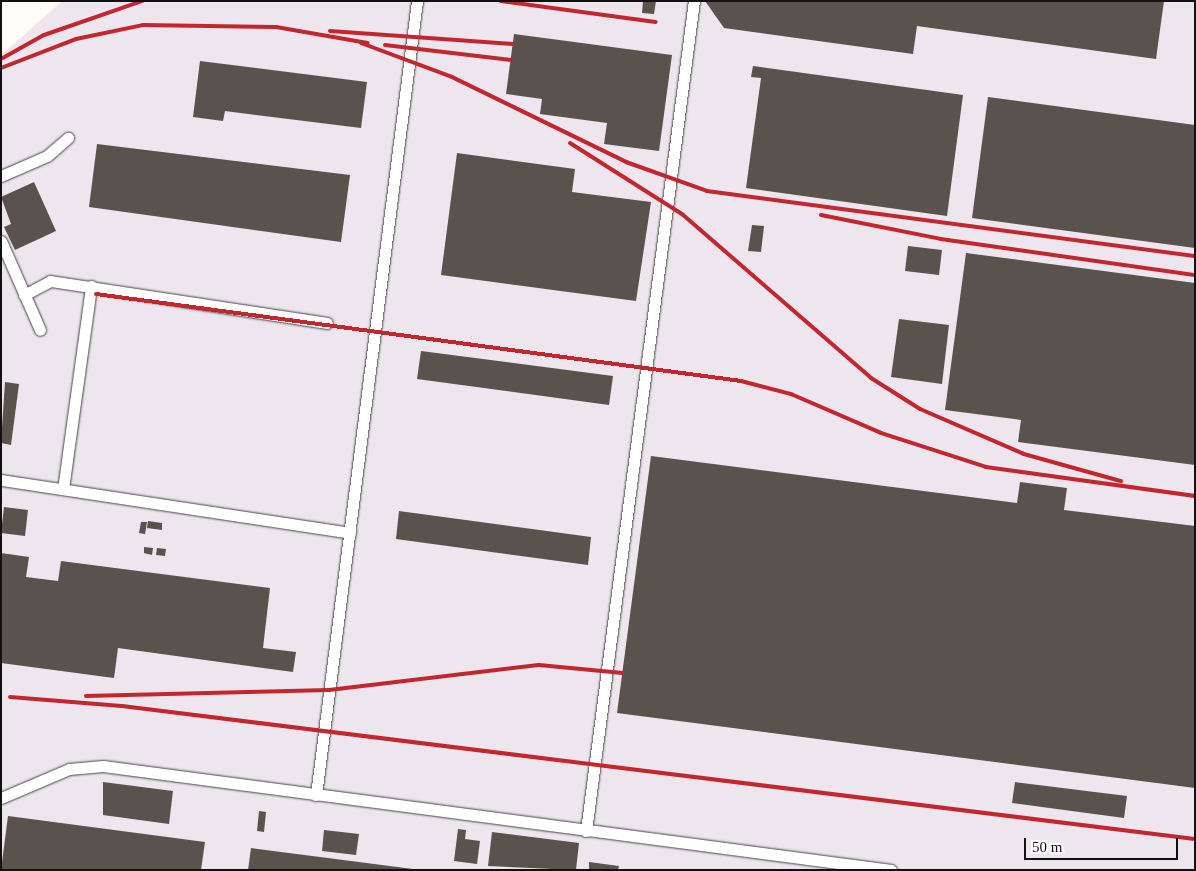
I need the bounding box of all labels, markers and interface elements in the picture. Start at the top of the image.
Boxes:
scale bar [1026,828,1180,860]
text: 50 m [1032,839,1062,855]

